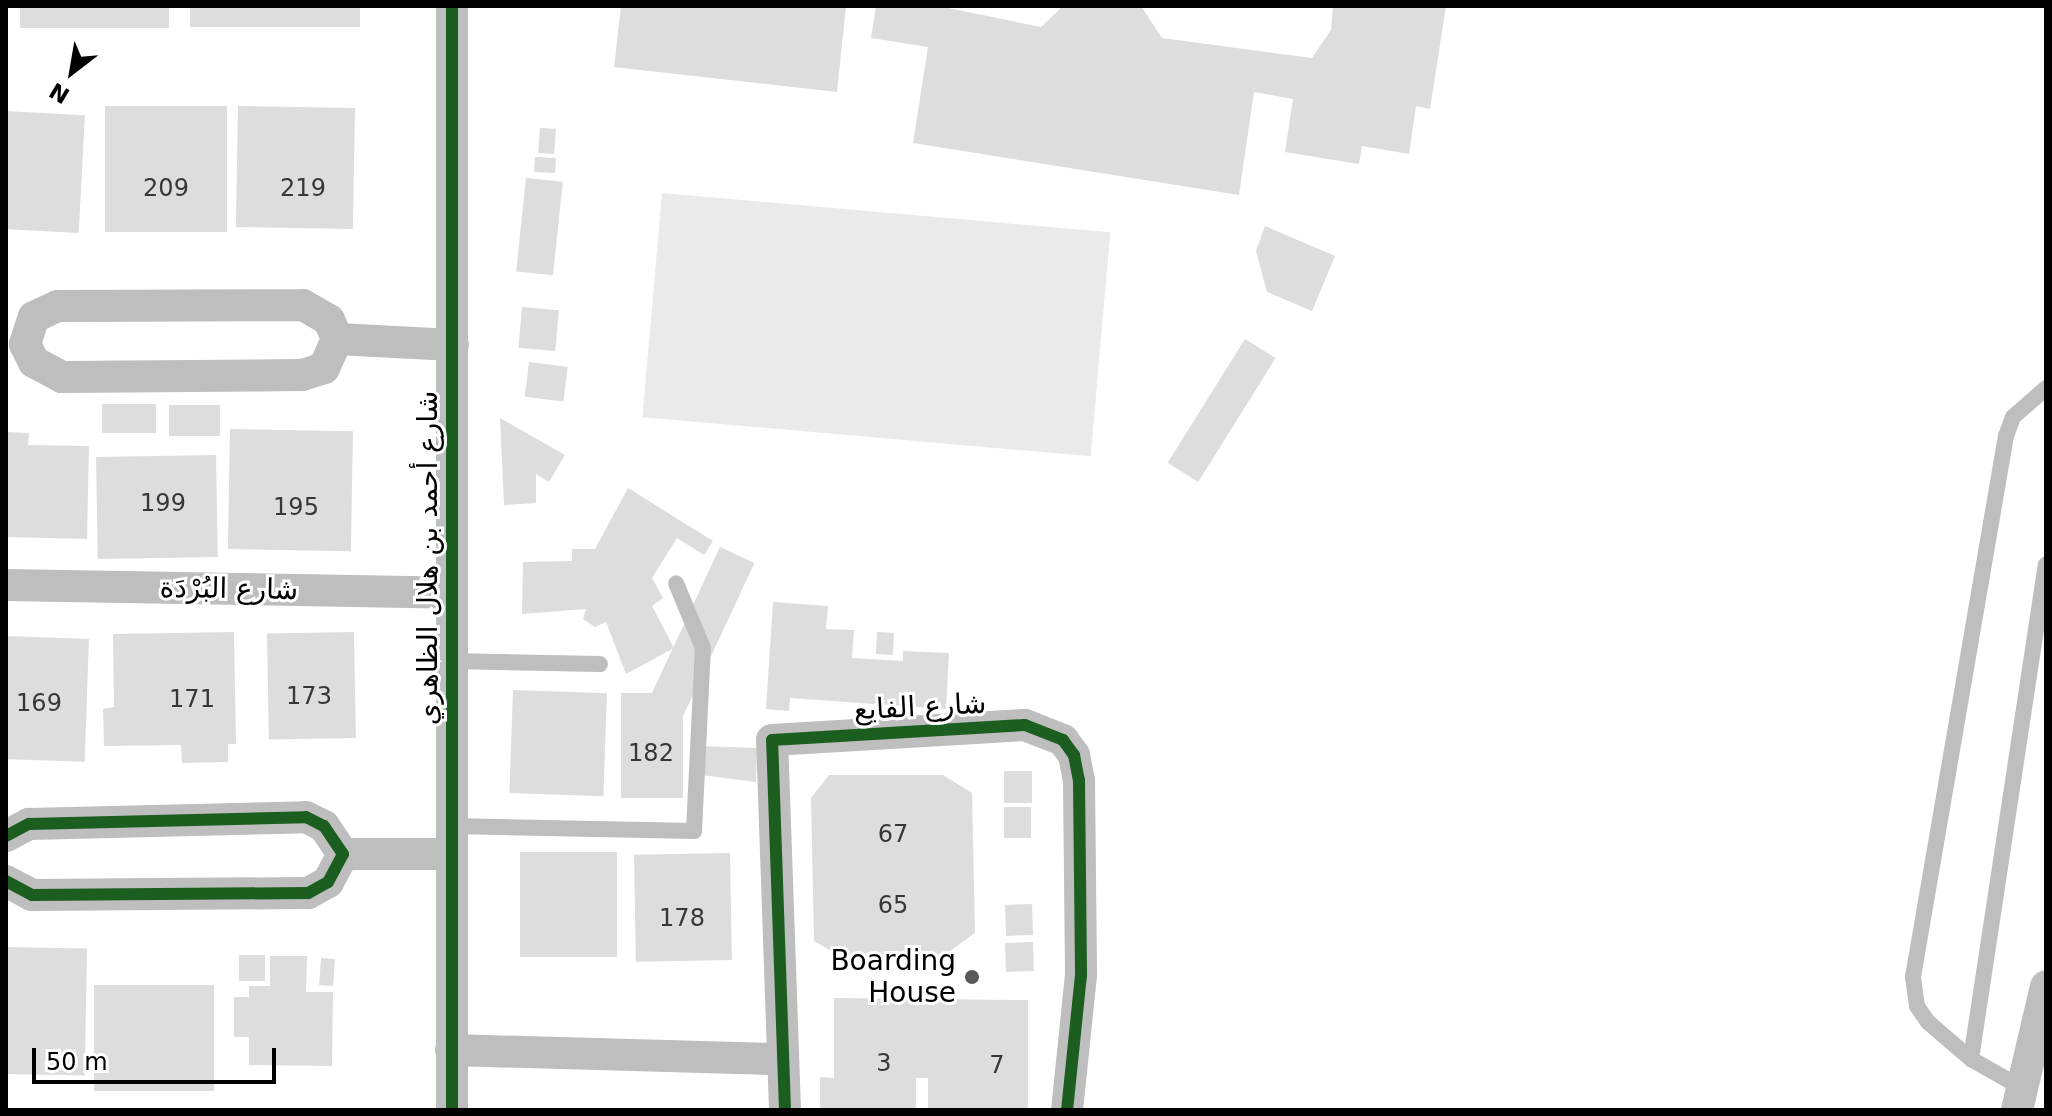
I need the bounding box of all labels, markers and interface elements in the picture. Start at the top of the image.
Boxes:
north arrow [32,32,112,112]
text: N [45,78,74,108]
house number: 209 [143,175,189,203]
house number: 219 [280,175,326,203]
street label: شارع أحمد بن هلال الظاهري [411,391,445,725]
house number: 199 [140,490,186,518]
house number: 195 [273,494,319,522]
street label: شارع البُرْدَة [159,571,299,607]
house number: 173 [286,683,332,711]
house number: 171 [169,686,215,714]
street label: شارع الفايع [853,687,987,727]
house number: 169 [16,690,62,718]
house number: 182 [628,740,674,768]
house number: 67 [878,821,908,849]
house number: 65 [878,892,908,920]
house number: 178 [659,905,705,933]
place label: Boarding House [830,944,956,1010]
marker: Boarding House [963,968,981,986]
scale bar [36,1032,280,1082]
text: 50 m [46,1048,108,1076]
house number: 3 [876,1050,892,1078]
house number: 7 [989,1052,1005,1080]

